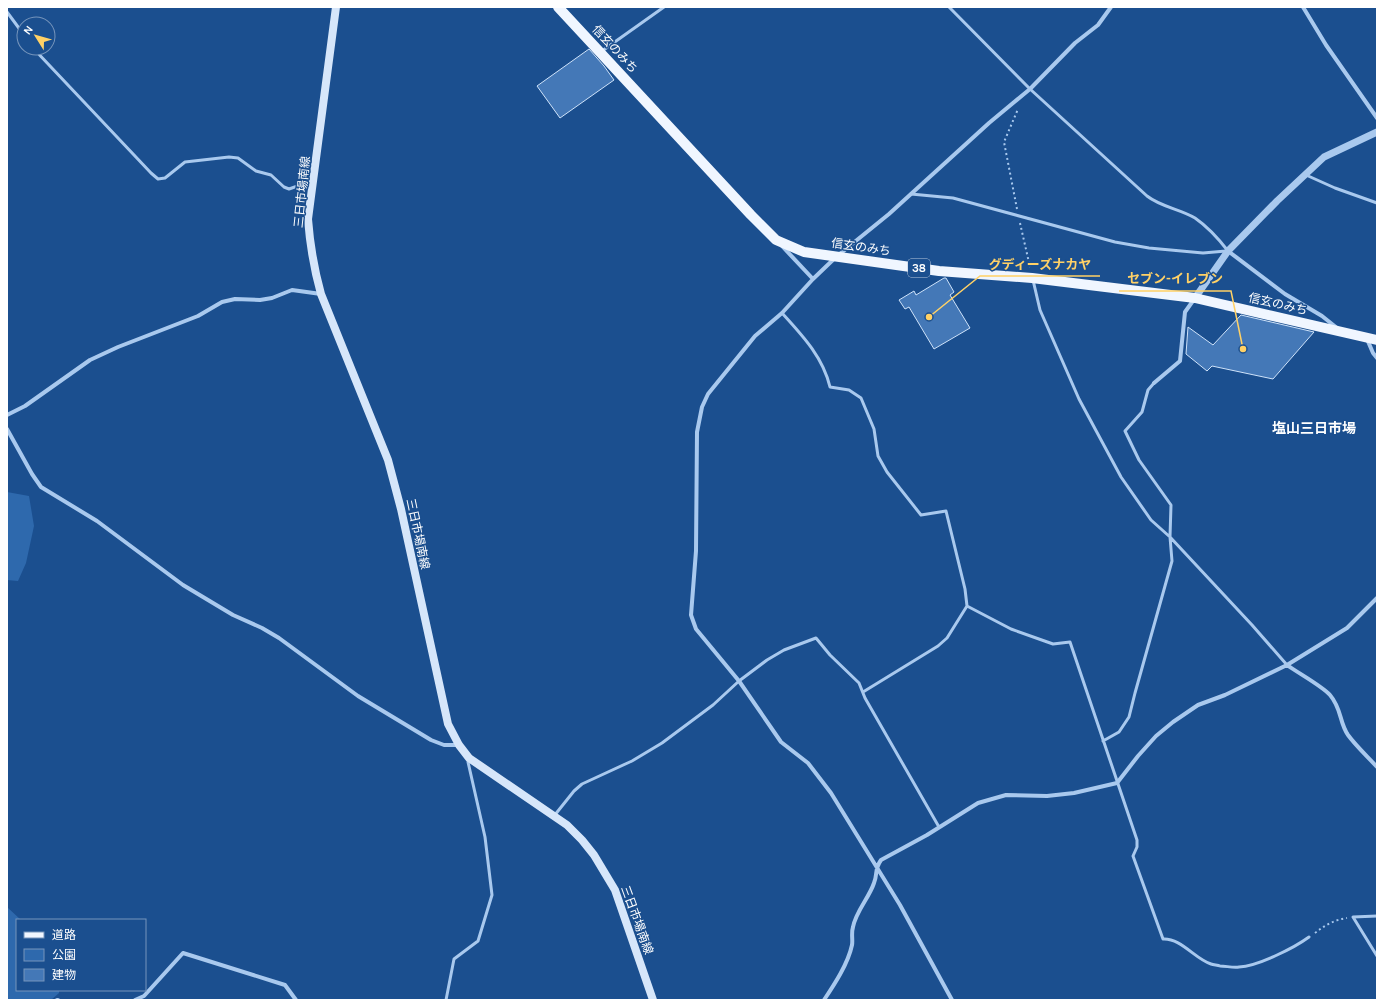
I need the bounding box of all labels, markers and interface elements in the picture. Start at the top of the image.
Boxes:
north arrow [16,16,56,56]
street label: 信玄のみち [589,22,641,76]
text: N [21,23,36,37]
street label: 三日市場南線 [291,155,313,229]
street label: 信玄のみち [830,236,892,258]
callout: グディーズナカヤ [980,251,1100,276]
text: グディーズナカヤ [989,257,1091,272]
road number: 38 [908,259,930,277]
callout: セブン-イレブン [1119,266,1231,291]
text: セブン-イレブン [1127,271,1223,286]
street label: 信玄のみち [1247,290,1309,318]
district label: 塩山三日市場 [1272,420,1356,437]
street label: 三日市場南線 [404,497,432,571]
street label: 三日市場南線 [618,884,656,956]
legend [16,919,146,991]
text: 道路 [52,928,76,942]
text: 公園 [52,948,76,962]
text: 建物 [52,968,76,982]

